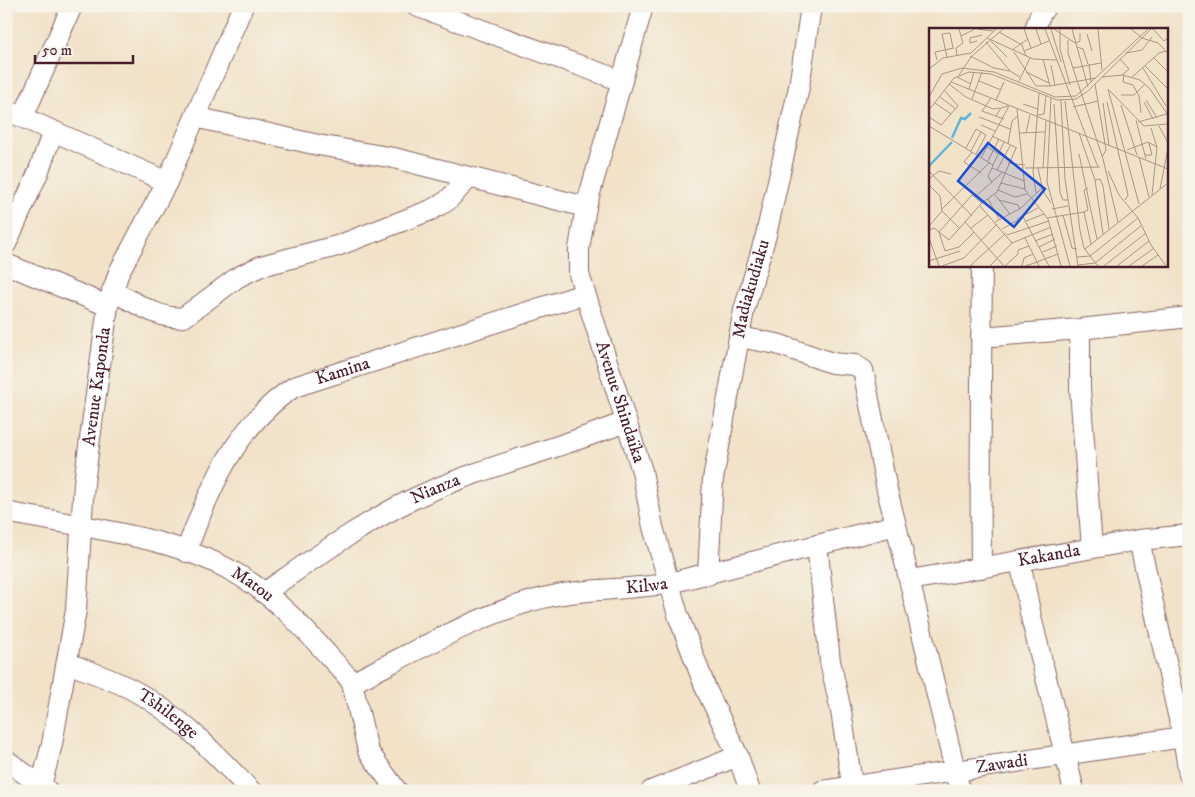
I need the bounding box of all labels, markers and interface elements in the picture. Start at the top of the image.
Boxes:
inset map [929,28,1168,266]
scale bar [35,32,132,64]
text: 50 m [42,41,72,60]
street label: Madiakudiaku [728,237,775,340]
street label: Avenue Kaponda [78,325,116,448]
street label: Avenue Shindaïka [590,338,650,466]
street label: Kamina [313,352,373,390]
street label: Nianza [407,469,464,509]
street label: Kakanda [1016,539,1082,572]
street label: Matou [227,562,279,607]
street label: Kilwa [625,573,670,599]
street label: Tshilenge [134,684,203,744]
street label: Zawadi [975,749,1029,779]

